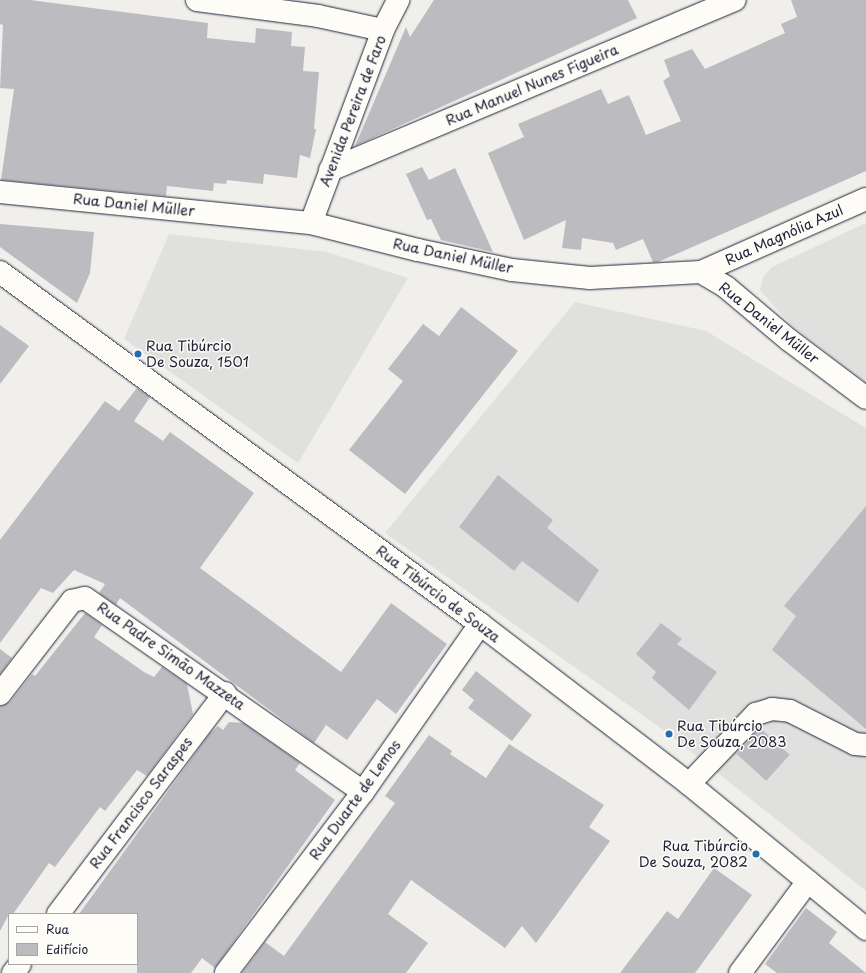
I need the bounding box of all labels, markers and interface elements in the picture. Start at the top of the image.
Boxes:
street label: Avenida Pereira de Faro [316,33,390,189]
street label: Rua Manuel Nunes Figueira [443,41,621,129]
street label: Rua Daniel Müller [72,190,196,220]
street label: Rua Magnólia Azul [722,201,846,269]
street label: Rua Daniel Müller [391,235,515,277]
street label: Rua Daniel Müller [716,279,822,367]
place label: Rua Tibúrcio De Souza, 1501 [146,338,249,370]
marker: Rua Tibúrcio De Souza, 1501 [133,349,143,359]
street label: Rua Tibúrcio de Souza [372,542,504,646]
street label: Rua Padre Simão Mazzeta [94,598,248,714]
place label: Rua Tibúrcio De Souza, 2083 [677,718,787,750]
marker: Rua Tibúrcio De Souza, 2083 [664,729,674,739]
street label: Rua Francisco Saraspes [86,734,196,872]
street label: Rua Duarte de Lemos [306,736,404,864]
place label: Rua Tibúrcio De Souza, 2082 [640,838,748,870]
marker: Rua Tibúrcio De Souza, 2082 [751,849,761,859]
legend [8,913,138,965]
text: Rua [46,920,69,938]
text: Edifício [46,940,88,958]

